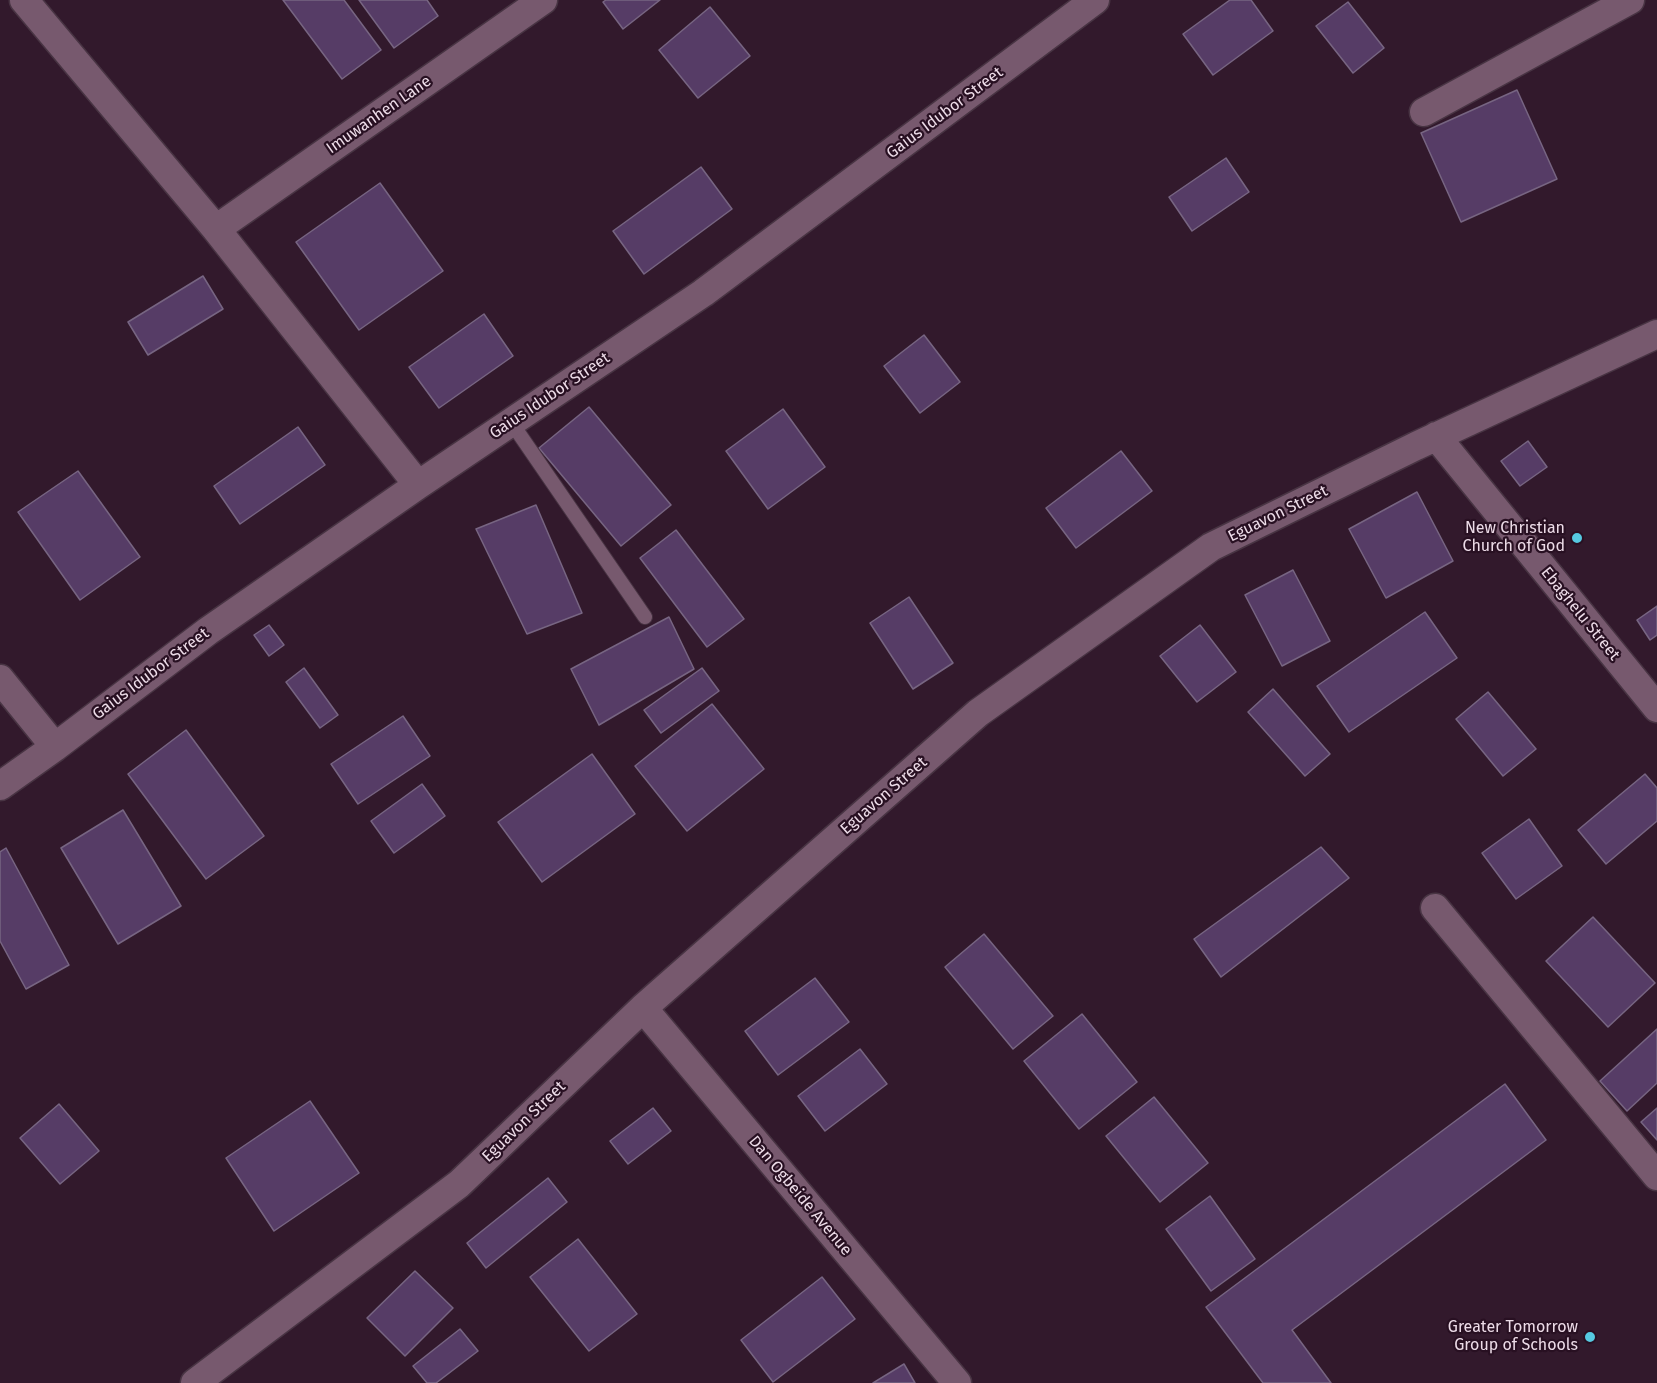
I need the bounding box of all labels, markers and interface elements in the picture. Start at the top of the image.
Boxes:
street label: Gaius Idubor Street [883,63,1007,163]
street label: Imuwanhen Lane [323,72,435,158]
street label: Gaius Idubor Street [486,349,614,443]
street label: Eguavon Street [1225,482,1331,546]
place label: New Christian Church of God [1463,519,1565,557]
marker: New Christian Church of God [1570,531,1584,545]
street label: Ebaghelu Street [1537,563,1623,665]
street label: Gaius Idubor Street [89,624,213,724]
street label: Eguavon Street [837,753,931,839]
street label: Eguavon Street [478,1077,570,1167]
street label: Dan Ogbeide Avenue [744,1132,856,1260]
place label: Greater Tomorrow Group of Schools [1448,1318,1578,1356]
marker: Greater Tomorrow Group of Schools [1583,1330,1597,1344]

